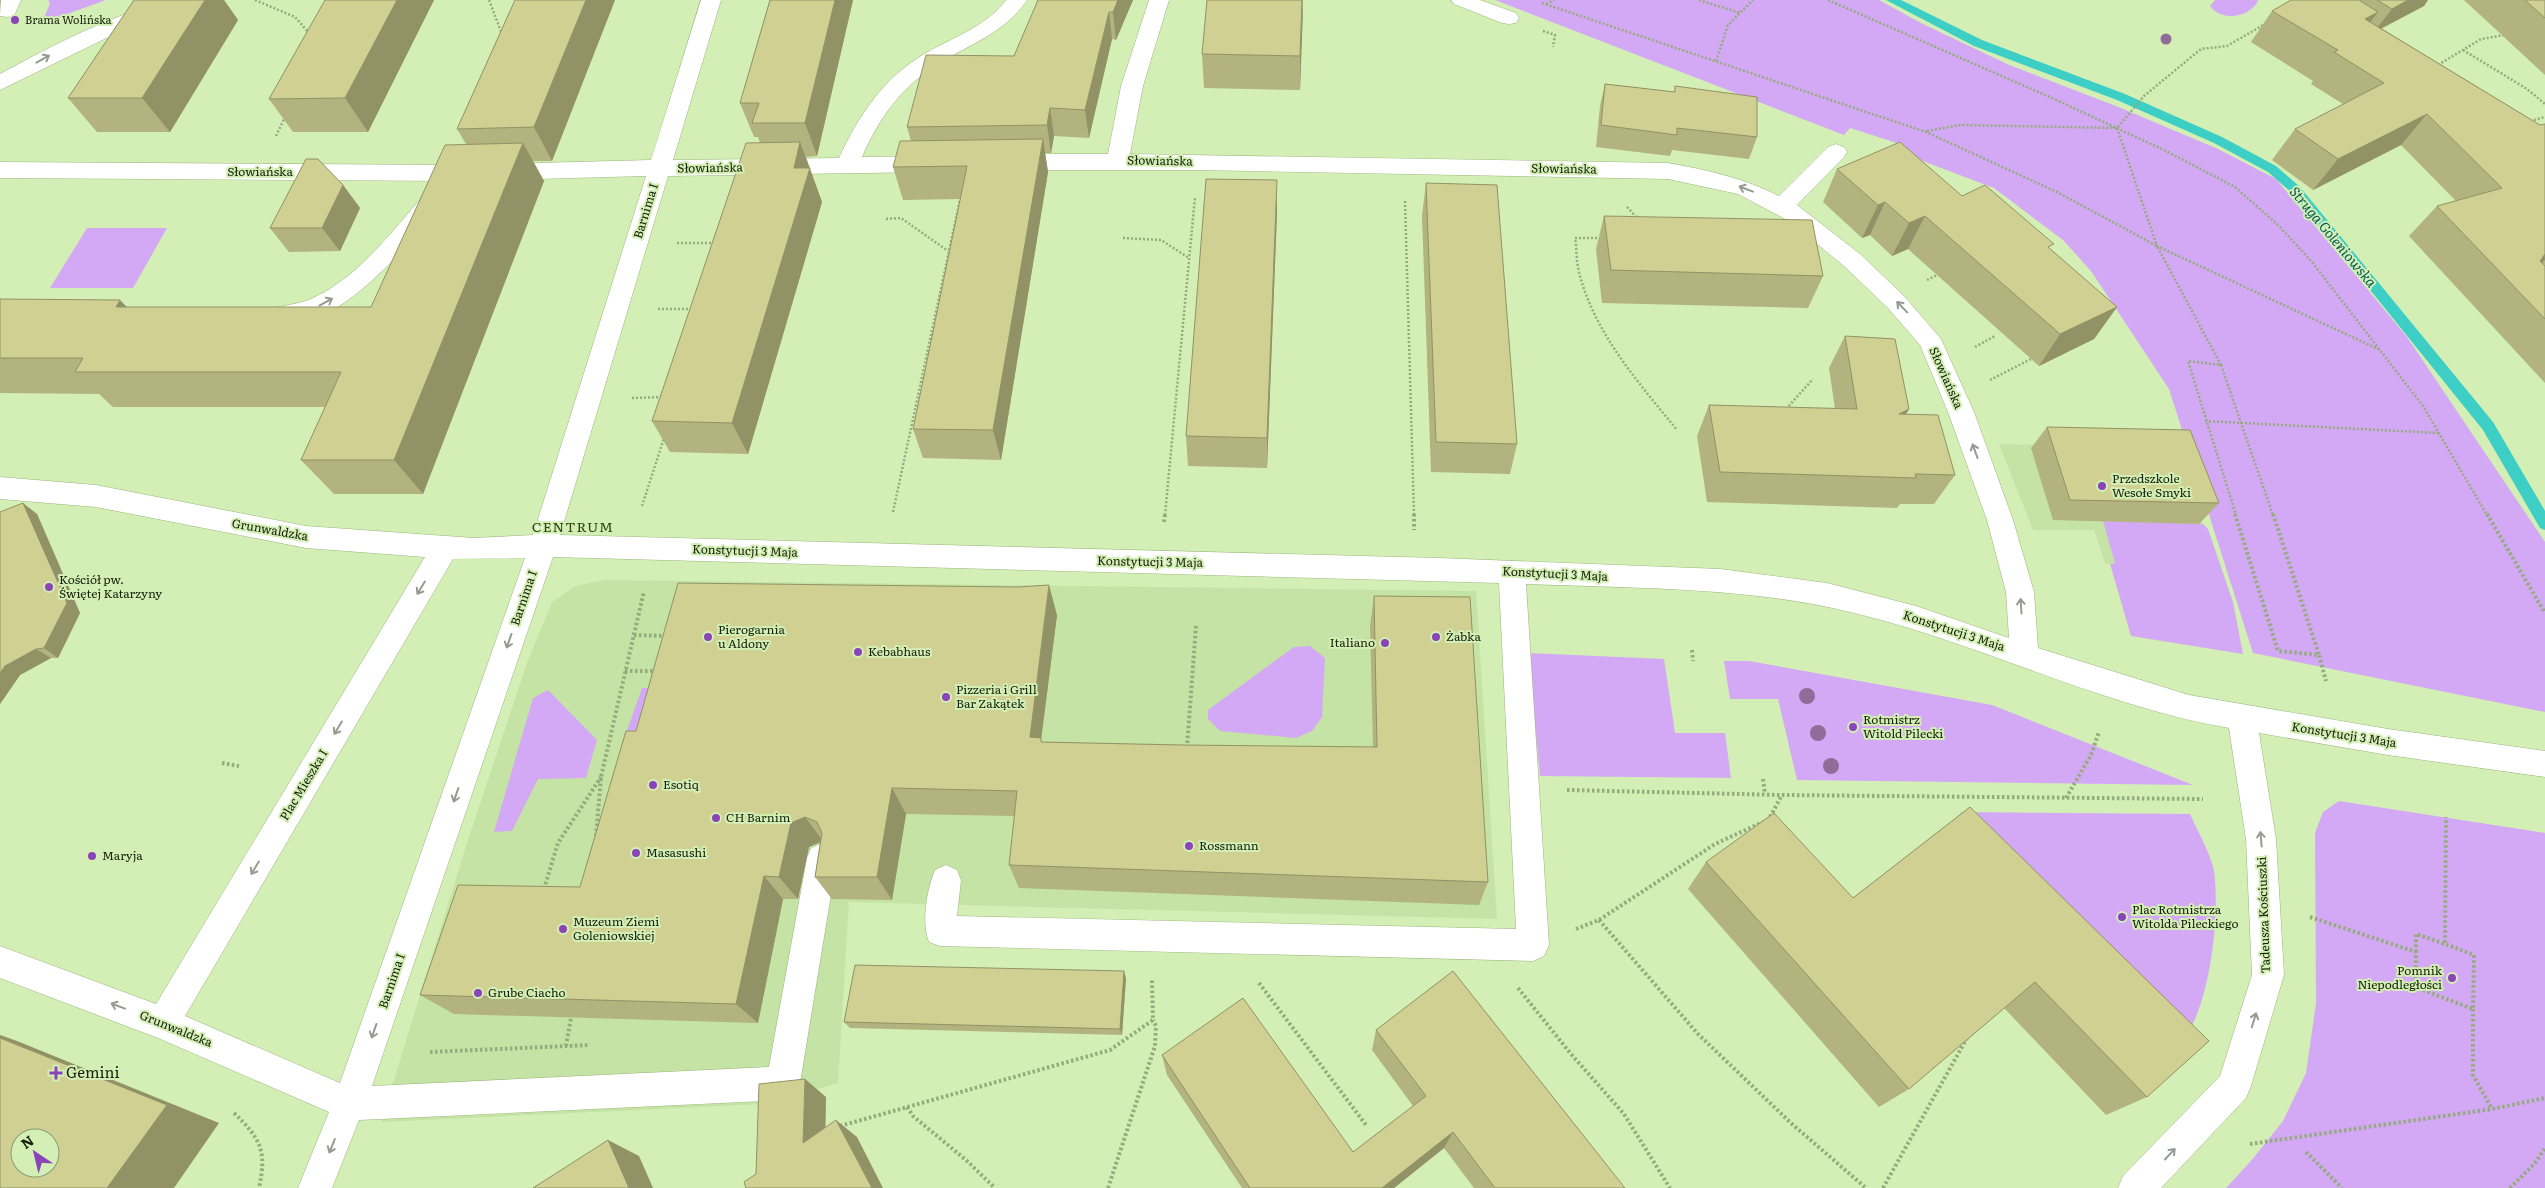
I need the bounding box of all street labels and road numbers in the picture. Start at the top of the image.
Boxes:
street label: Słowiańska [1127,150,1194,170]
street label: Słowiańska [677,157,744,177]
street label: Słowiańska [1531,158,1598,178]
street label: Słowiańska [227,162,293,180]
street label: Barnima I [628,181,662,241]
street label: Słowiańska [1925,344,1969,412]
street label: Grunwaldzka [231,513,310,545]
street label: Konstytucji 3 Maja [692,539,799,561]
street label: Konstytucji 3 Maja [1097,551,1204,571]
street label: Konstytucji 3 Maja [1502,561,1609,585]
street label: Barnima I [505,568,541,628]
street label: Konstytucji 3 Maja [1901,605,2008,655]
street label: Konstytucji 3 Maja [2290,717,2398,751]
street label: Plac Mieszka I [275,745,332,824]
street label: Tadeusza Kościuszki [2252,856,2274,974]
street label: Barnima I [373,951,409,1011]
street label: Grunwaldzka [137,1005,216,1051]

